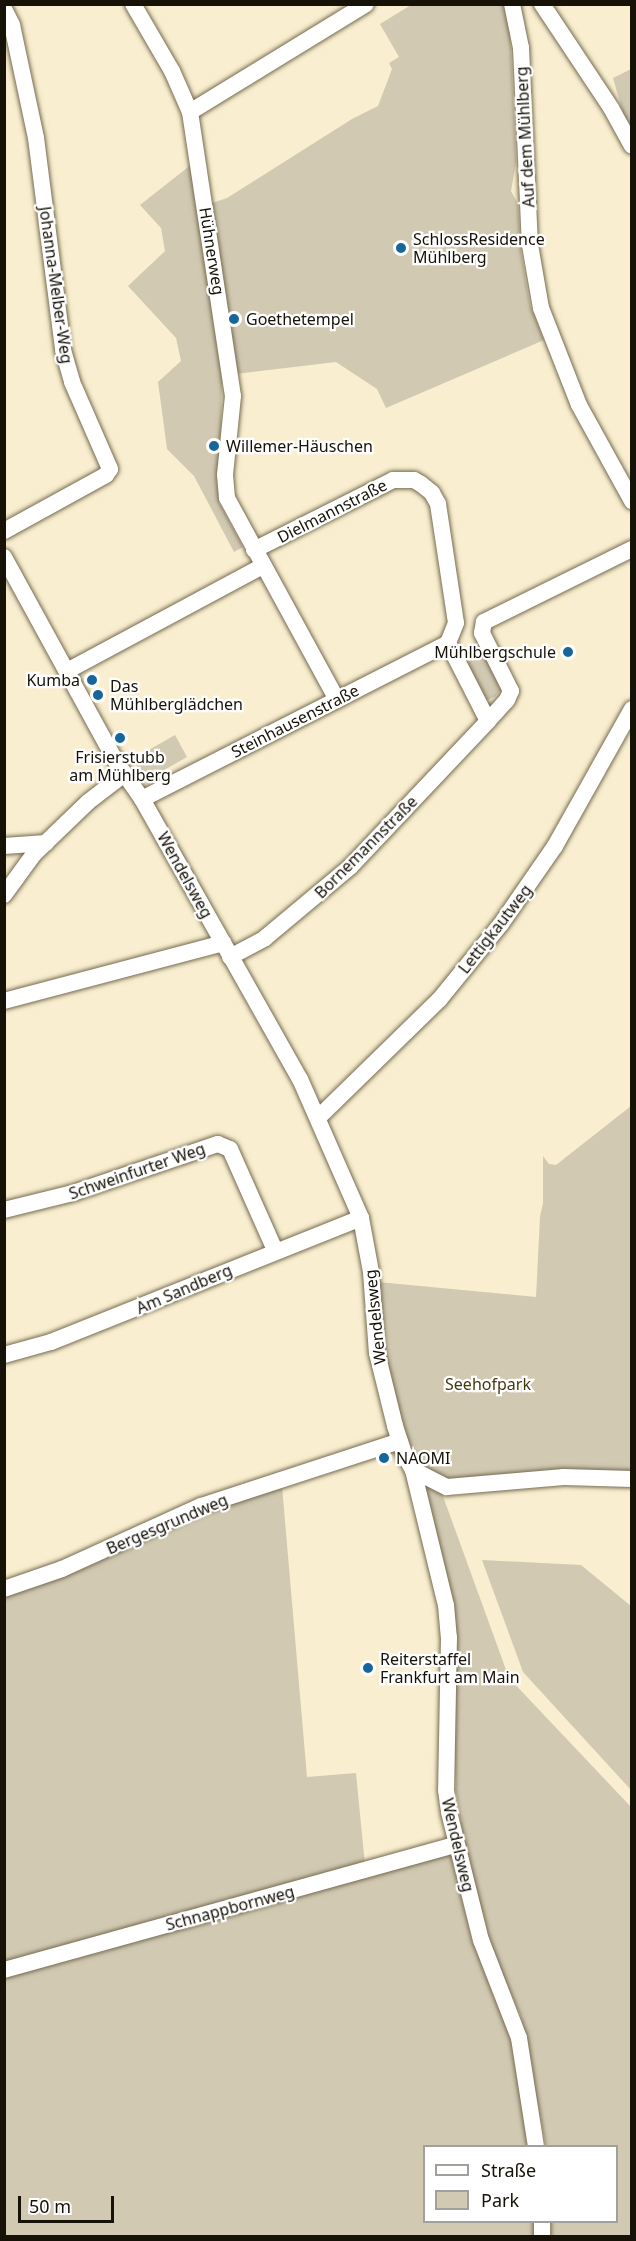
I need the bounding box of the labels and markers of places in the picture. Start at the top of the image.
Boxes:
place label: SchlossResidence Mühlberg [413,229,545,267]
marker: SchlossResidence Mühlberg [394,241,408,255]
place label: Goethetempel [246,309,354,329]
marker: Goethetempel [227,312,241,326]
place label: Willemer-Häuschen [226,436,373,456]
marker: Willemer-Häuschen [207,439,221,453]
place label: Mühlbergschule [434,642,556,662]
marker: Mühlbergschule [561,645,575,659]
place label: Kumba [26,670,80,690]
marker: Kumba [85,673,99,687]
place label: Das Mühlberglädchen [110,676,243,714]
marker: Das Mühlberglädchen [91,688,105,702]
marker: Frisierstubb am Mühlberg [113,731,127,745]
place label: Frisierstubb am Mühlberg [69,747,171,785]
place label: NAOMI [396,1448,450,1468]
marker: NAOMI [377,1451,391,1465]
place label: Reiterstaffel Frankfurt am Main [380,1649,520,1687]
marker: Reiterstaffel Frankfurt am Main [361,1661,375,1675]

